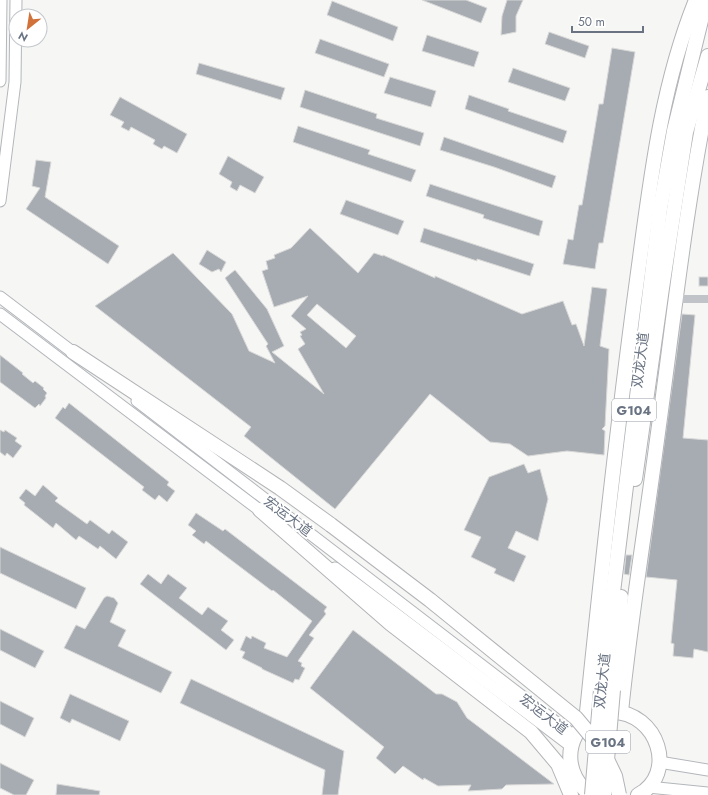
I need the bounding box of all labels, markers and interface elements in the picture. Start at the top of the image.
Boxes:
north arrow [8,8,48,48]
scale bar [572,8,643,34]
text: 50 m [578,13,605,31]
text: N [15,28,31,46]
street label: 双龙大道 [627,331,653,389]
road number: G104 [612,399,656,421]
street label: 宏运大道 [260,491,316,541]
street label: 双龙大道 [589,652,615,710]
street label: 宏运大道 [516,689,572,739]
road number: G104 [586,731,630,753]

